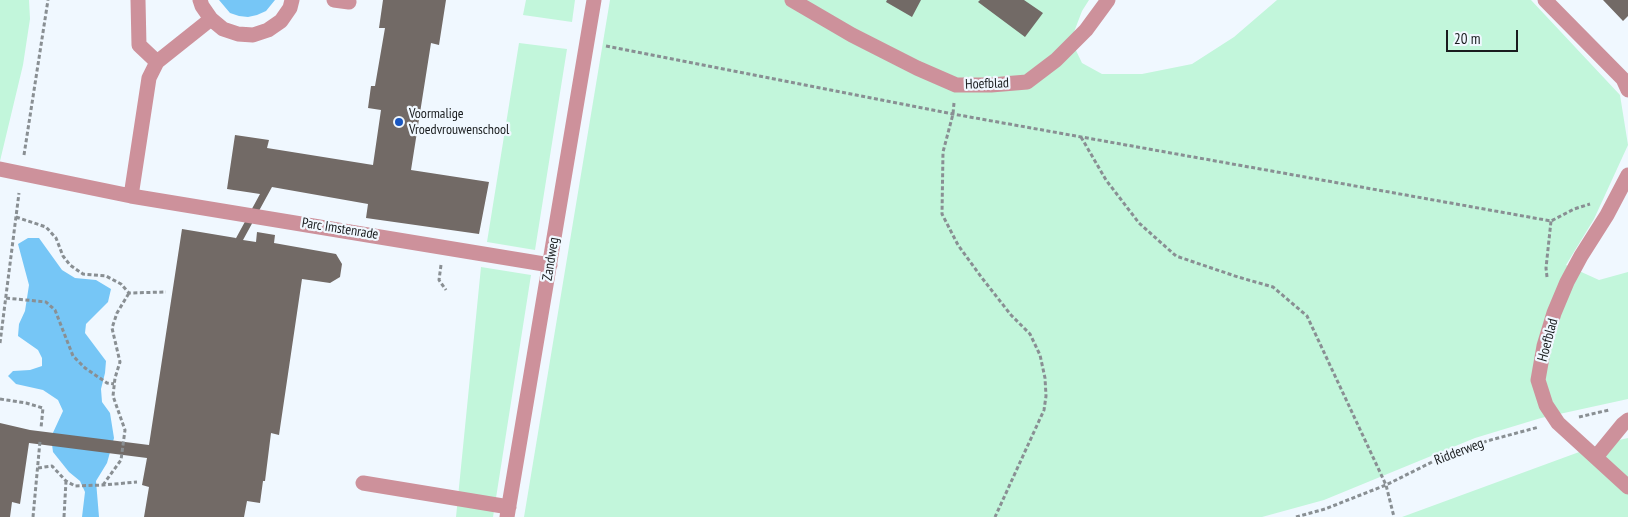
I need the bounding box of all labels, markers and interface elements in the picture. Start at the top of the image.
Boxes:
scale bar [1448,20,1520,52]
text: 20 m [1454,29,1480,48]
street label: Hoefblad [965,75,1009,93]
place label: Voormalige Vroedvrouwenschool [409,106,509,138]
marker: Voormalige Vroedvrouwenschool [393,116,405,128]
street label: Parc Imstenrade [300,215,380,243]
street label: Zandweg [539,236,563,282]
street label: Hoefblad [1534,317,1562,363]
street label: Ridderweg [1432,435,1486,469]

